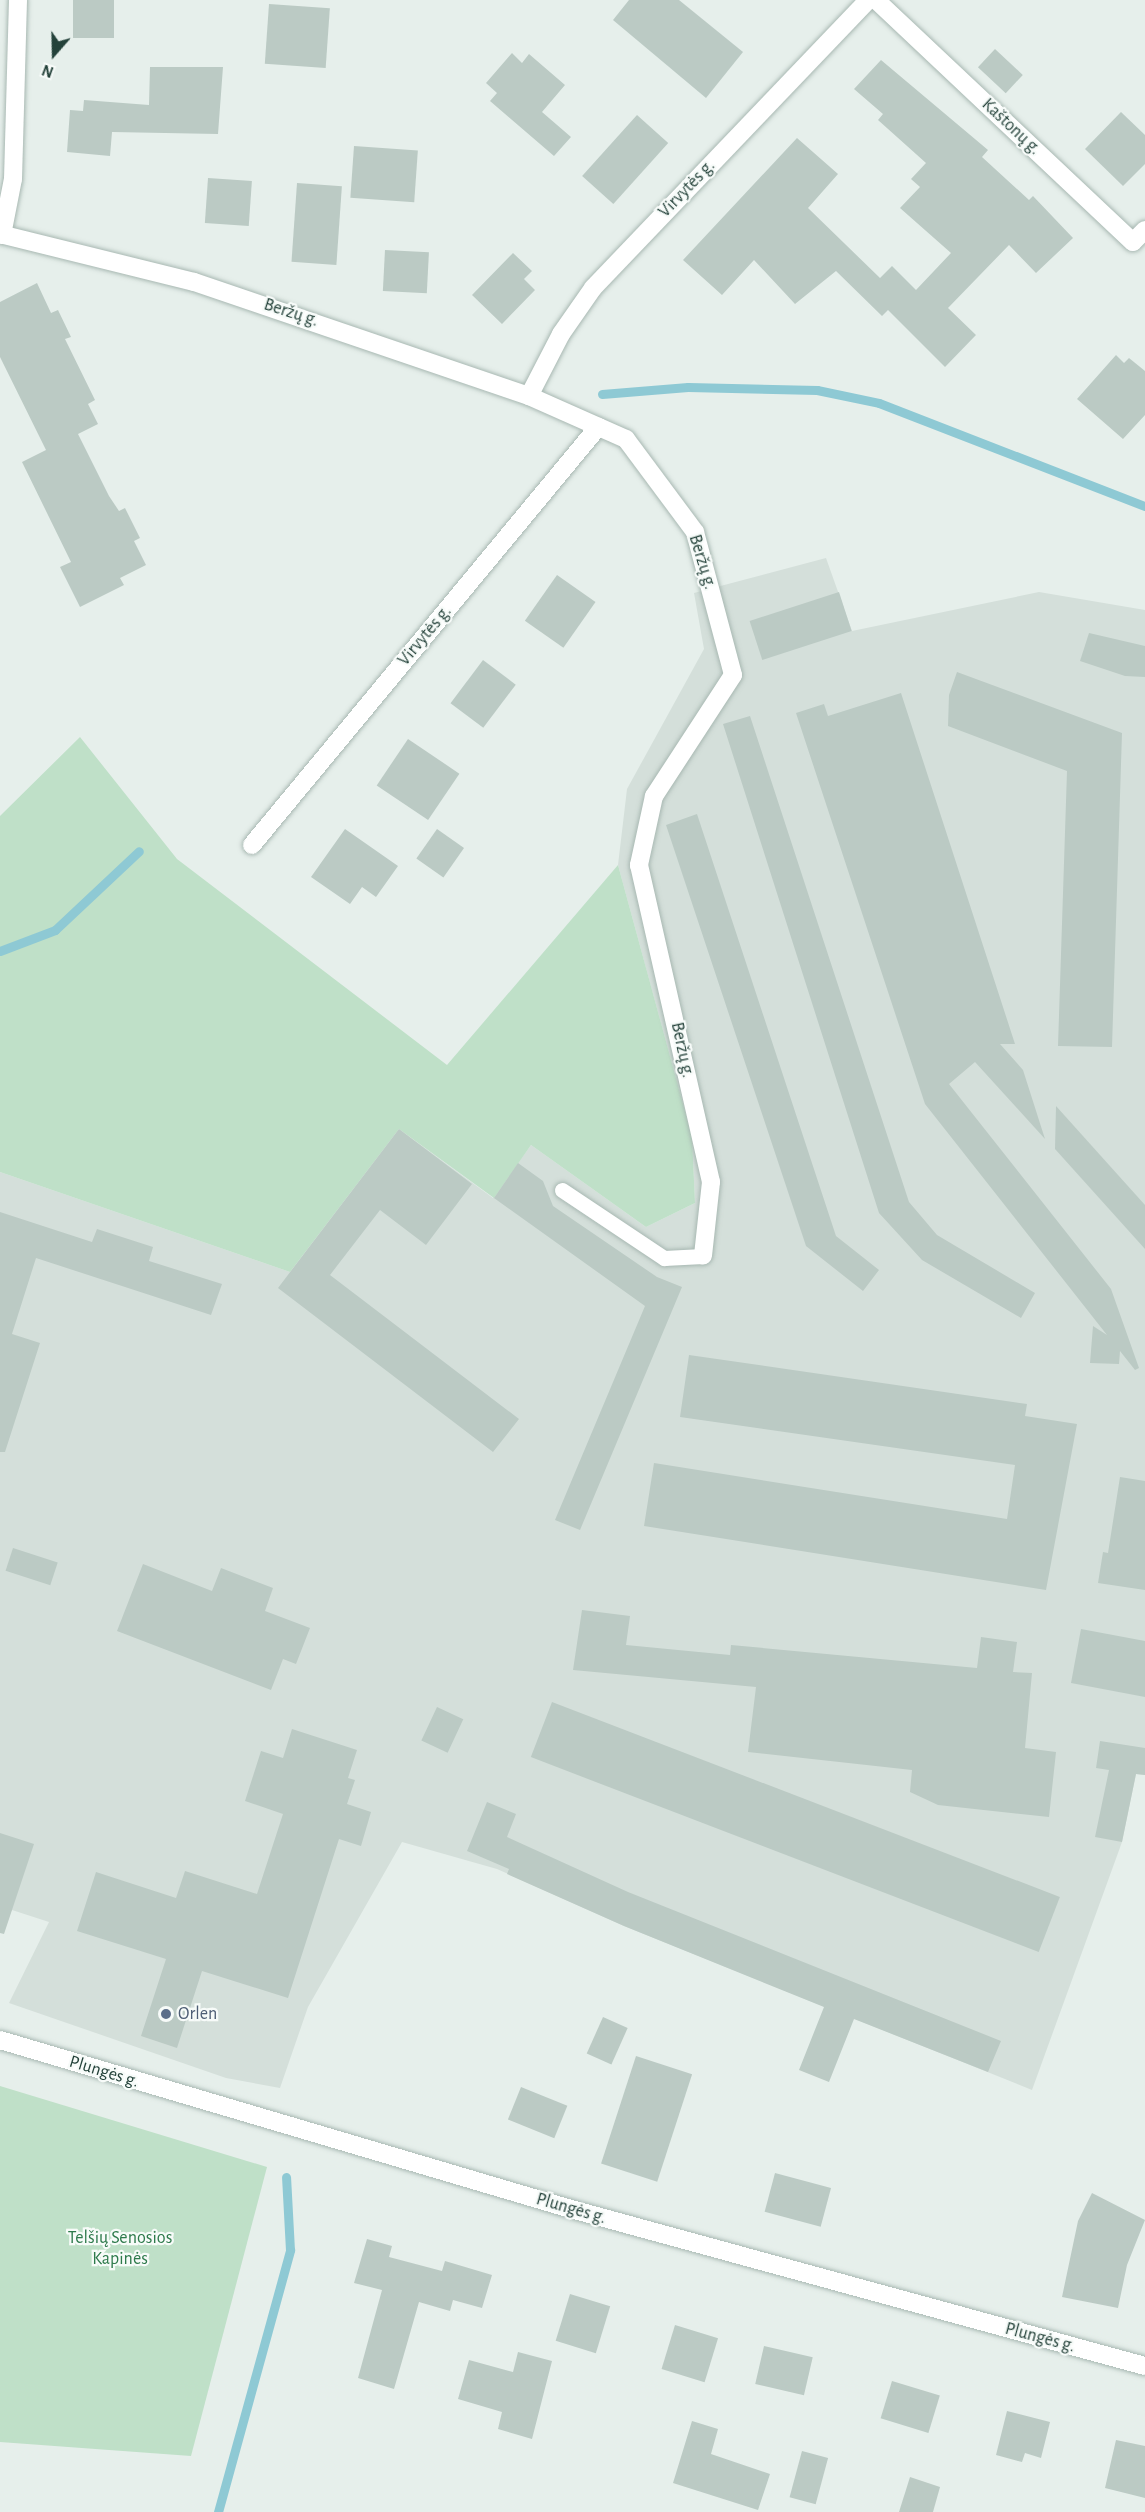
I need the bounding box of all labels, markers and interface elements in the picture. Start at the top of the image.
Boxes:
north arrow [24,24,84,84]
text: N [40,61,56,80]
street label: Kaštonų g. [977,94,1045,160]
street label: Virvytės g. [654,156,720,222]
street label: Beržų g. [261,294,321,332]
street label: Beržų g. [683,532,721,592]
street label: Virvytės g. [394,601,456,671]
street label: Beržų g. [666,1020,698,1080]
place label: Orlen [178,2003,217,2025]
marker: Orlen [159,2007,173,2021]
street label: Plungės g. [67,2051,141,2093]
street label: Plungės g. [534,2189,608,2229]
park label: Telšių Senosios Kapinės [68,2228,172,2270]
street label: Plungės g. [1003,2318,1077,2358]

